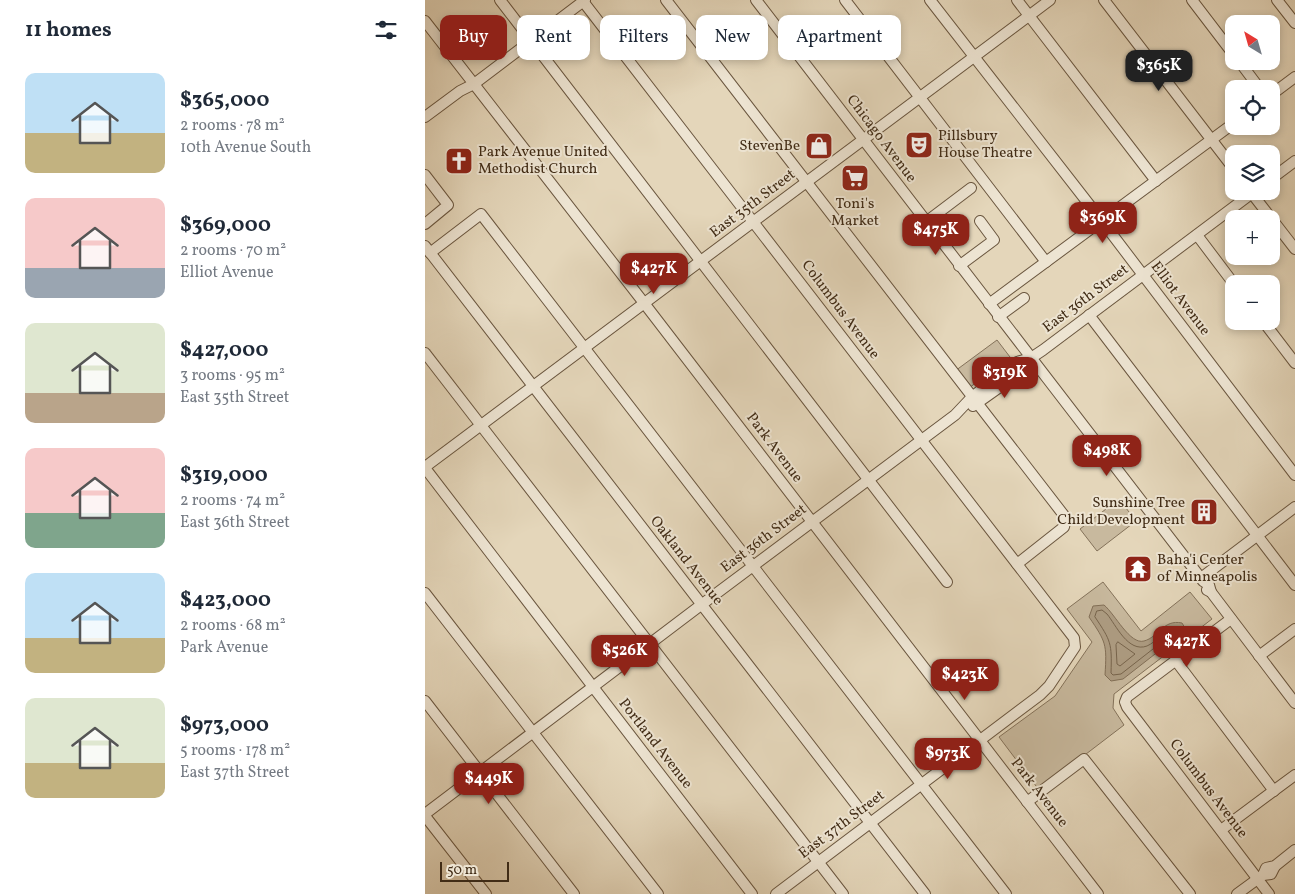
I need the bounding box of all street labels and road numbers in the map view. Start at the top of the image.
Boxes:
street label: Chicago Avenue [841,91,921,187]
street label: East 35th Street [706,165,800,243]
street label: Columbus Avenue [796,256,884,364]
street label: Elliot Avenue [1145,258,1215,340]
street label: East 36th Street [1039,260,1133,338]
street label: Park Avenue [741,409,807,487]
street label: East 36th Street [717,500,811,578]
street label: Oakland Avenue [644,512,728,610]
street label: Portland Avenue [613,694,697,794]
street label: Columbus Avenue [1164,735,1252,843]
street label: Park Avenue [1005,754,1073,832]
street label: East 37th Street [795,786,889,864]

